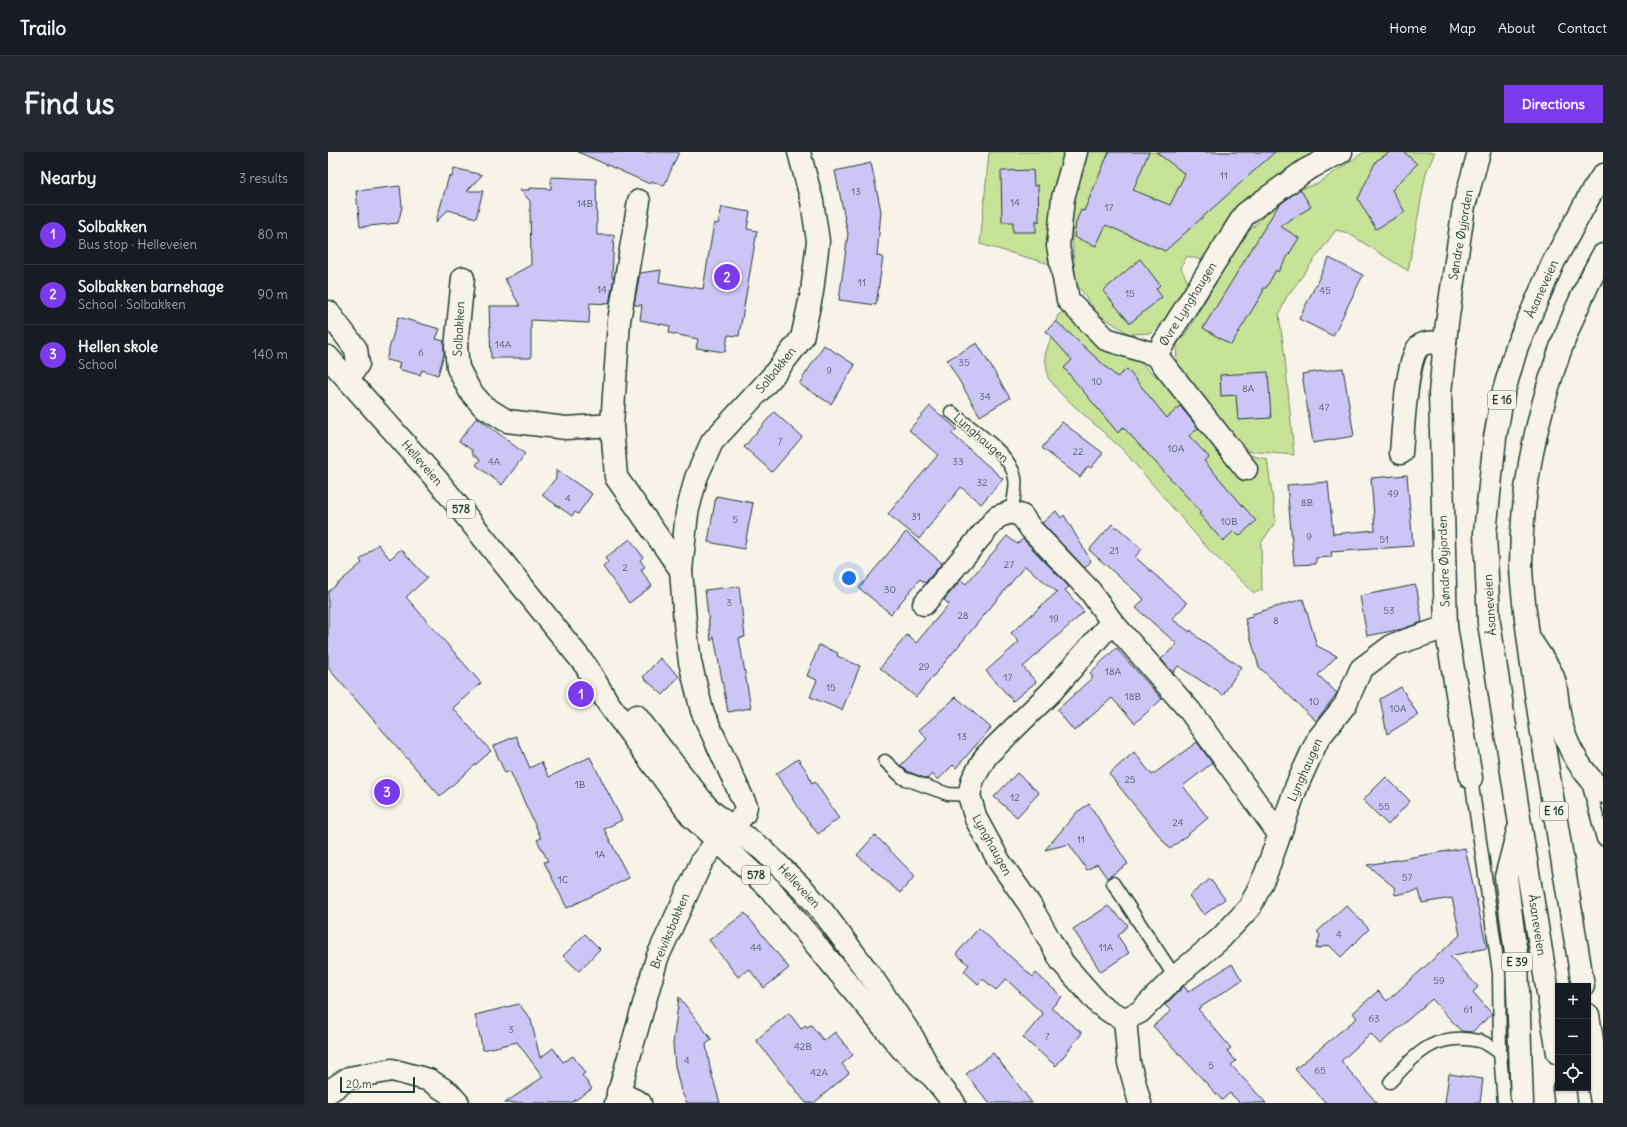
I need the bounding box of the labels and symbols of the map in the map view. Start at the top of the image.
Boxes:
house number: 11 [1220,169,1228,182]
house number: 13 [851,185,861,198]
street label: Søndre Øyjorden [1445,188,1476,281]
house number: 14 [1010,196,1020,209]
house number: 14B [577,197,594,210]
house number: 17 [1105,201,1114,214]
street label: Åsaneveien [1522,257,1561,320]
street label: Øvre Lynghaugen [1156,259,1219,349]
pin: 2 [714,262,740,292]
house number: 11 [858,276,866,289]
house number: 14 [597,283,607,296]
house number: 45 [1319,284,1331,297]
house number: 15 [1125,287,1135,300]
street label: Solbakken [450,301,467,357]
house number: 14A [495,338,512,351]
street label: Solbakken [752,343,799,396]
house number: 6 [418,346,424,359]
house number: 35 [958,356,970,369]
house number: 9 [826,364,832,377]
house number: 10 [1092,375,1102,388]
house number: 8A [1242,382,1255,395]
house number: 34 [979,390,991,403]
road number: E 16 [1488,391,1516,409]
house number: 47 [1319,401,1329,414]
street label: Lynghaugen [951,410,1012,465]
house number: 7 [778,435,783,448]
street label: Helleveien [399,437,446,488]
house number: 10A [1168,442,1185,455]
house number: 22 [1073,445,1084,458]
house number: 4A [488,455,501,468]
house number: 33 [952,455,964,468]
house number: 32 [976,476,988,489]
house number: 49 [1387,487,1399,500]
house number: 4 [565,492,571,505]
house number: 8B [1301,496,1314,509]
road number: 578 [447,500,475,518]
house number: 31 [911,510,921,523]
house number: 5 [732,513,738,526]
house number: 10B [1220,515,1238,528]
street label: Søndre Øyjorden [1434,515,1453,607]
house number: 9 [1306,530,1312,543]
house number: 51 [1379,533,1389,546]
house number: 21 [1109,544,1119,557]
house number: 27 [1004,558,1014,571]
house number: 2 [622,561,628,574]
your location [839,568,859,588]
street label: Åsaneveien [1480,574,1499,636]
house number: 30 [884,583,896,596]
house number: 3 [726,596,732,609]
house number: 53 [1383,604,1395,617]
house number: 28 [957,609,969,622]
house number: 19 [1049,612,1059,625]
house number: 8 [1273,614,1279,627]
house number: 29 [918,660,930,673]
house number: 18A [1105,665,1122,678]
house number: 17 [1004,671,1013,684]
pin: 1 [568,679,594,709]
house number: 15 [826,681,836,694]
house number: 18B [1125,690,1142,703]
house number: 10 [1309,695,1319,708]
house number: 10A [1390,702,1407,715]
house number: 13 [957,730,967,743]
street label: Lynghaugen [1284,736,1325,804]
house number: 25 [1124,773,1136,786]
pin: 3 [374,777,400,807]
house number: 1B [575,778,586,791]
house number: 12 [1010,791,1020,804]
house number: 55 [1378,800,1390,813]
road number: E 16 [1540,802,1568,820]
street label: Lynghaugen [969,812,1015,878]
house number: 24 [1172,816,1184,829]
house number: 11 [1077,833,1085,846]
house number: 1A [595,848,606,861]
street label: Helleveien [775,860,824,911]
road number: 578 [742,866,770,884]
house number: 57 [1402,871,1412,884]
house number: 1C [558,873,569,886]
street label: Breiviksbakken [647,891,692,971]
street label: Åsaneveien [1525,893,1550,957]
house number: 4 [1336,928,1342,941]
house number: 44 [750,941,762,954]
house number: 11A [1099,941,1114,954]
road number: E 39 [1502,953,1532,971]
house number: 59 [1433,974,1445,987]
house number: 61 [1463,1003,1473,1016]
house number: 63 [1368,1012,1380,1025]
house number: 3 [508,1023,514,1036]
house number: 7 [1045,1030,1050,1043]
house number: 42B [794,1040,812,1053]
house number: 4 [684,1054,690,1067]
house number: 5 [1208,1059,1214,1072]
house number: 65 [1314,1064,1326,1077]
house number: 42A [810,1066,828,1079]
scale bar [340,1075,415,1094]

